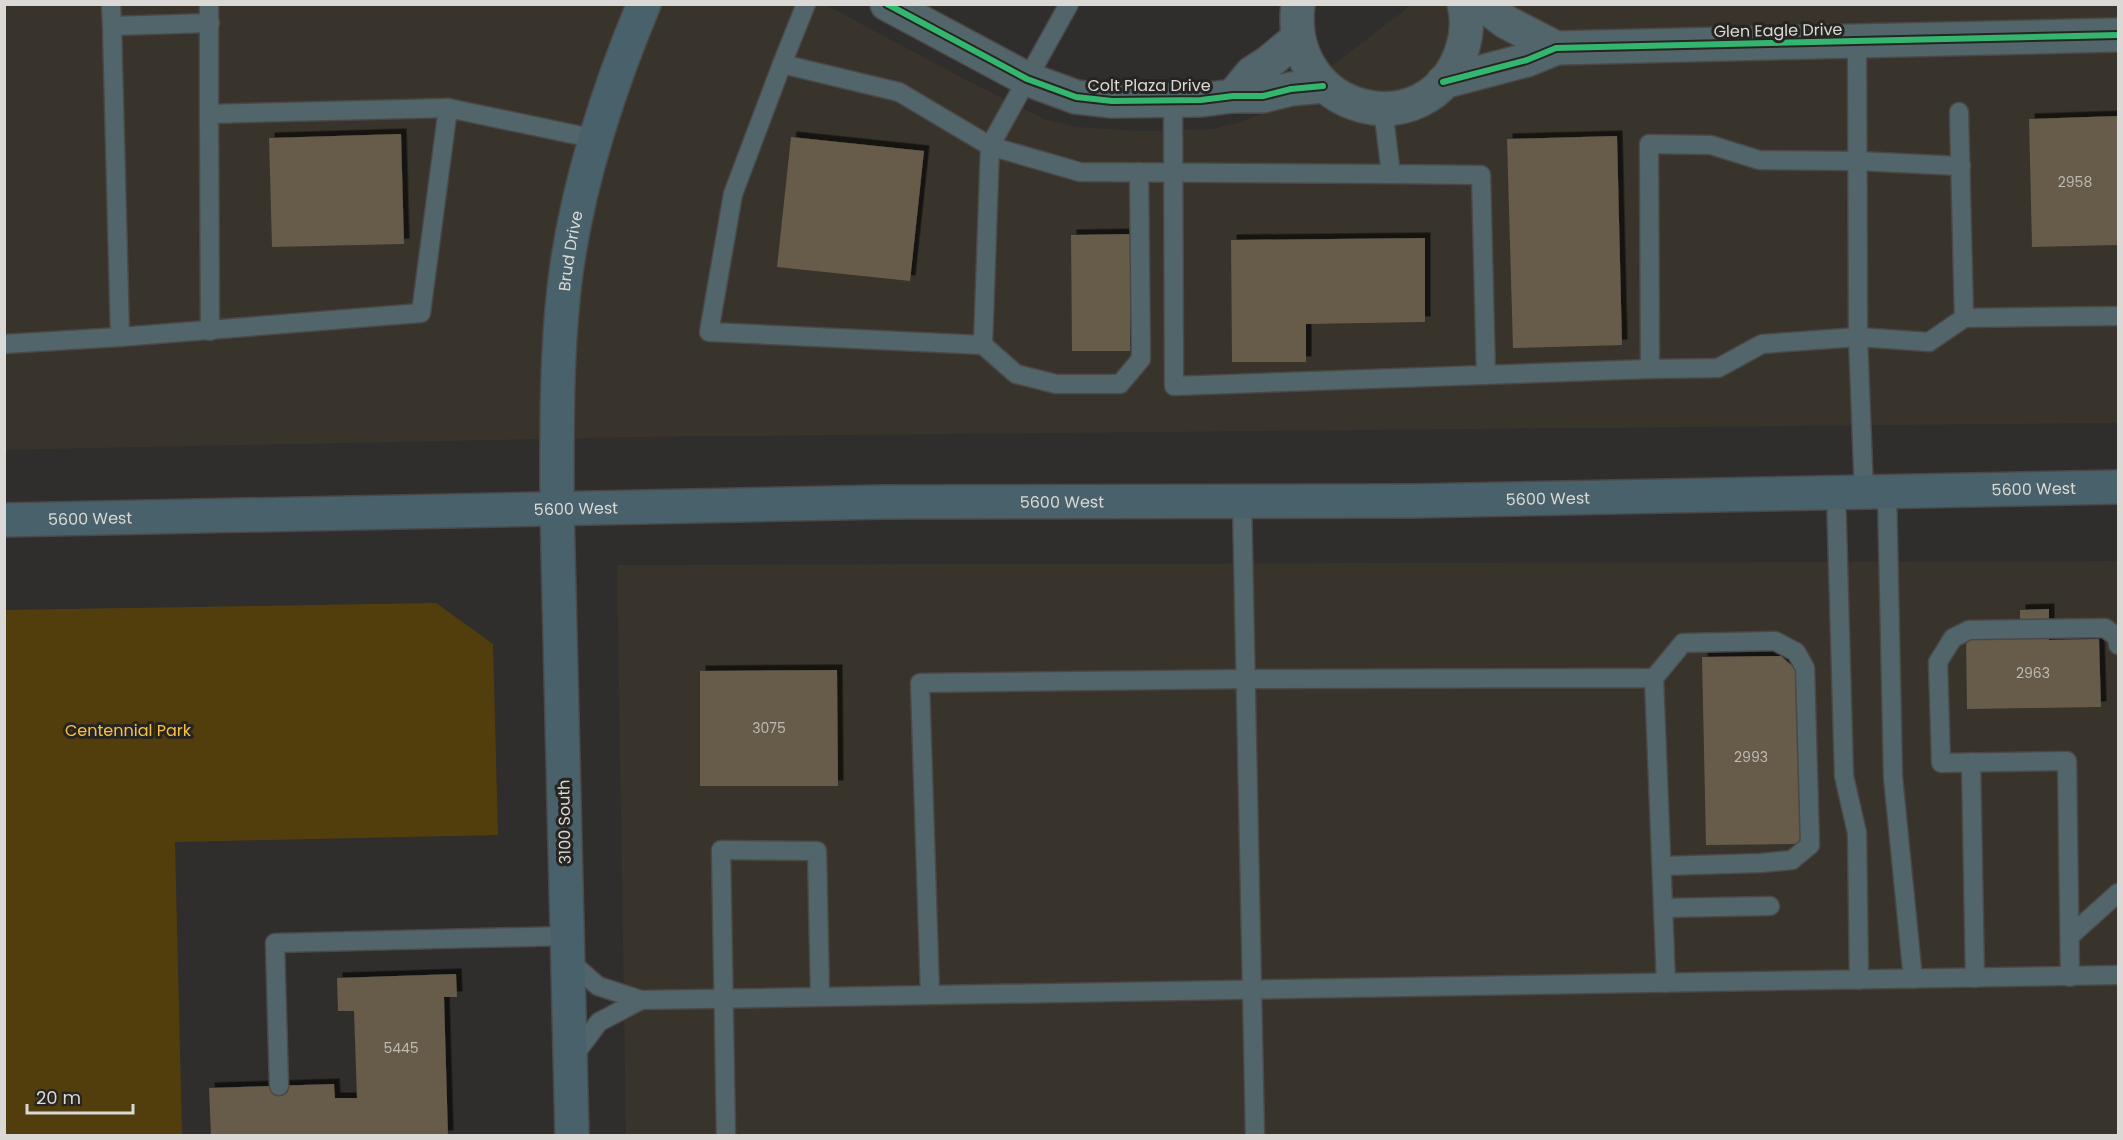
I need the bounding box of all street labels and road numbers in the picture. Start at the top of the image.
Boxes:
street label: Glen Eagle Drive [1713,18,1843,43]
street label: Colt Plaza Drive [1087,74,1211,97]
street label: Brud Drive [553,209,589,292]
street label: 5600 West [1991,477,2076,502]
street label: 5600 West [1505,486,1590,511]
street label: 5600 West [1020,491,1104,514]
street label: 5600 West [533,496,618,521]
street label: 5600 West [48,506,133,531]
street label: 3100 South [552,779,577,865]

